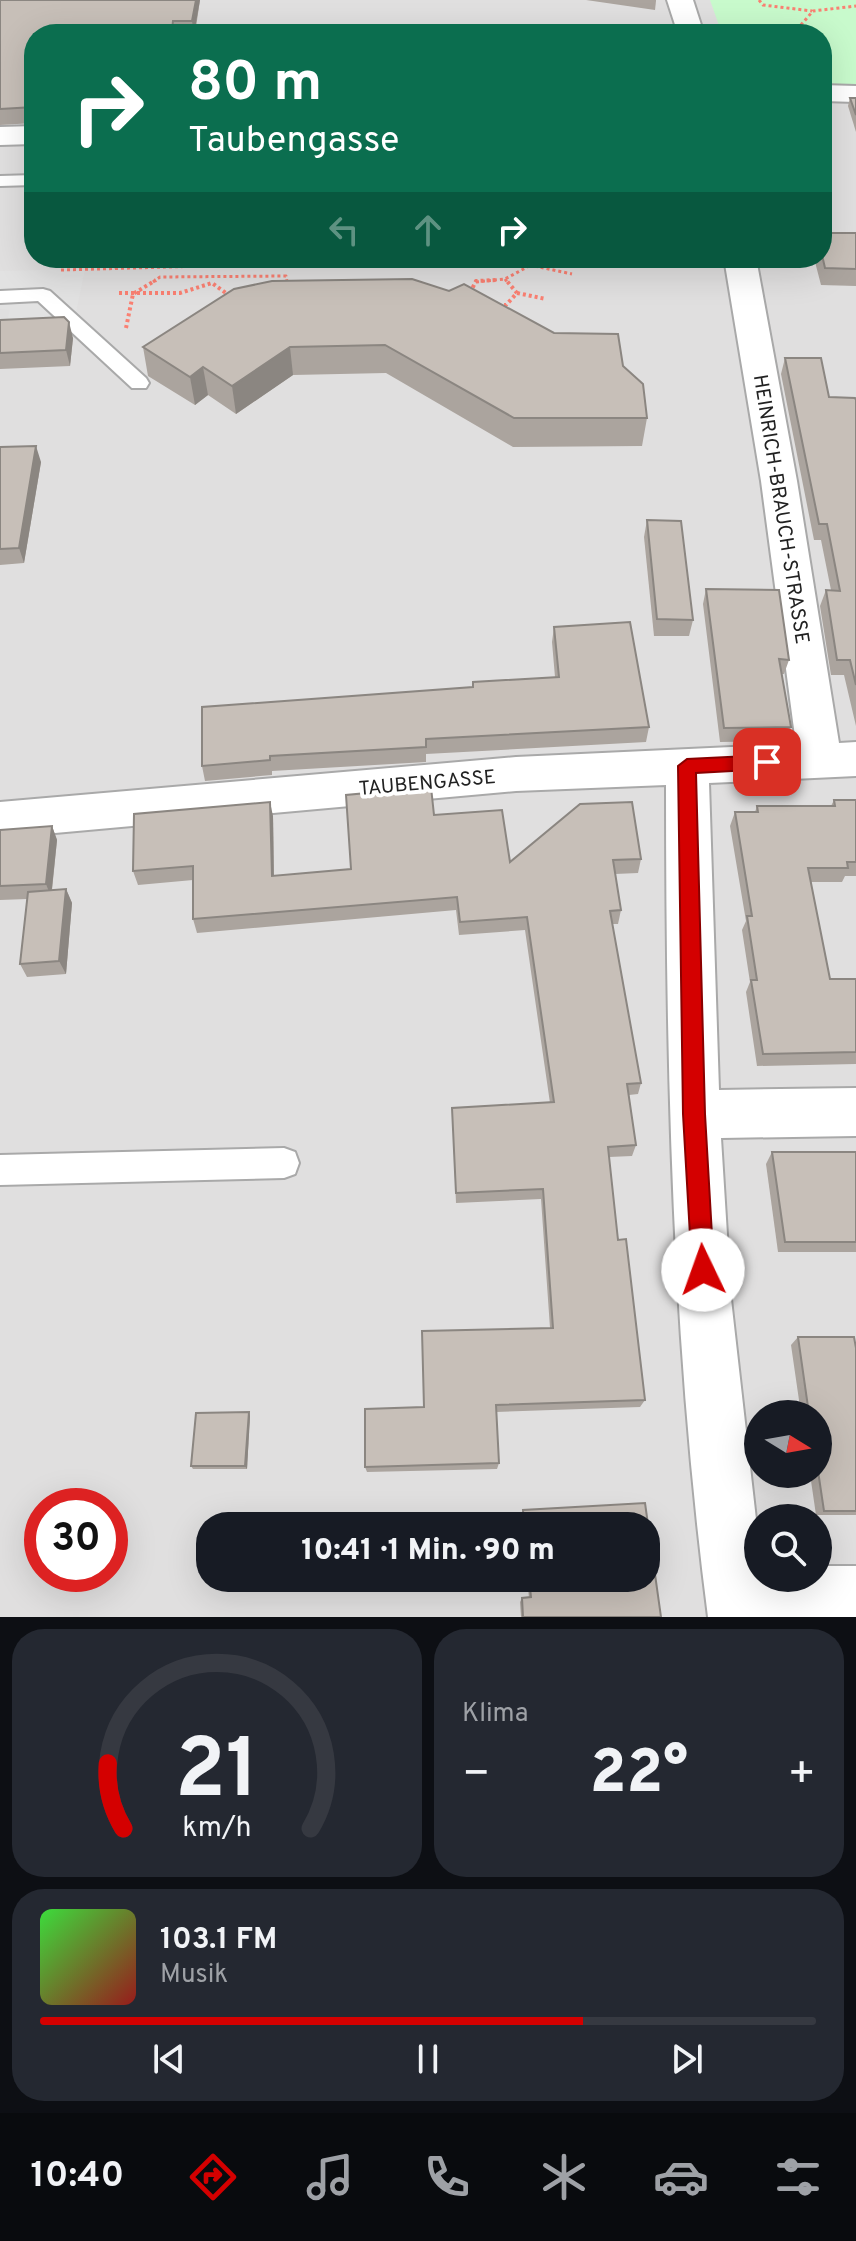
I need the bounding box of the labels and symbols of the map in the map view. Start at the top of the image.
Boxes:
street label: HEINRICH-BRAUCH-STRASSE [746,373,814,646]
pin [733,728,801,796]
street label: TAUBENGASSE [358,765,497,803]
position arrow [661,1228,745,1312]
north arrow [744,1400,832,1488]
speed limit sign: 30 [24,1488,128,1592]

